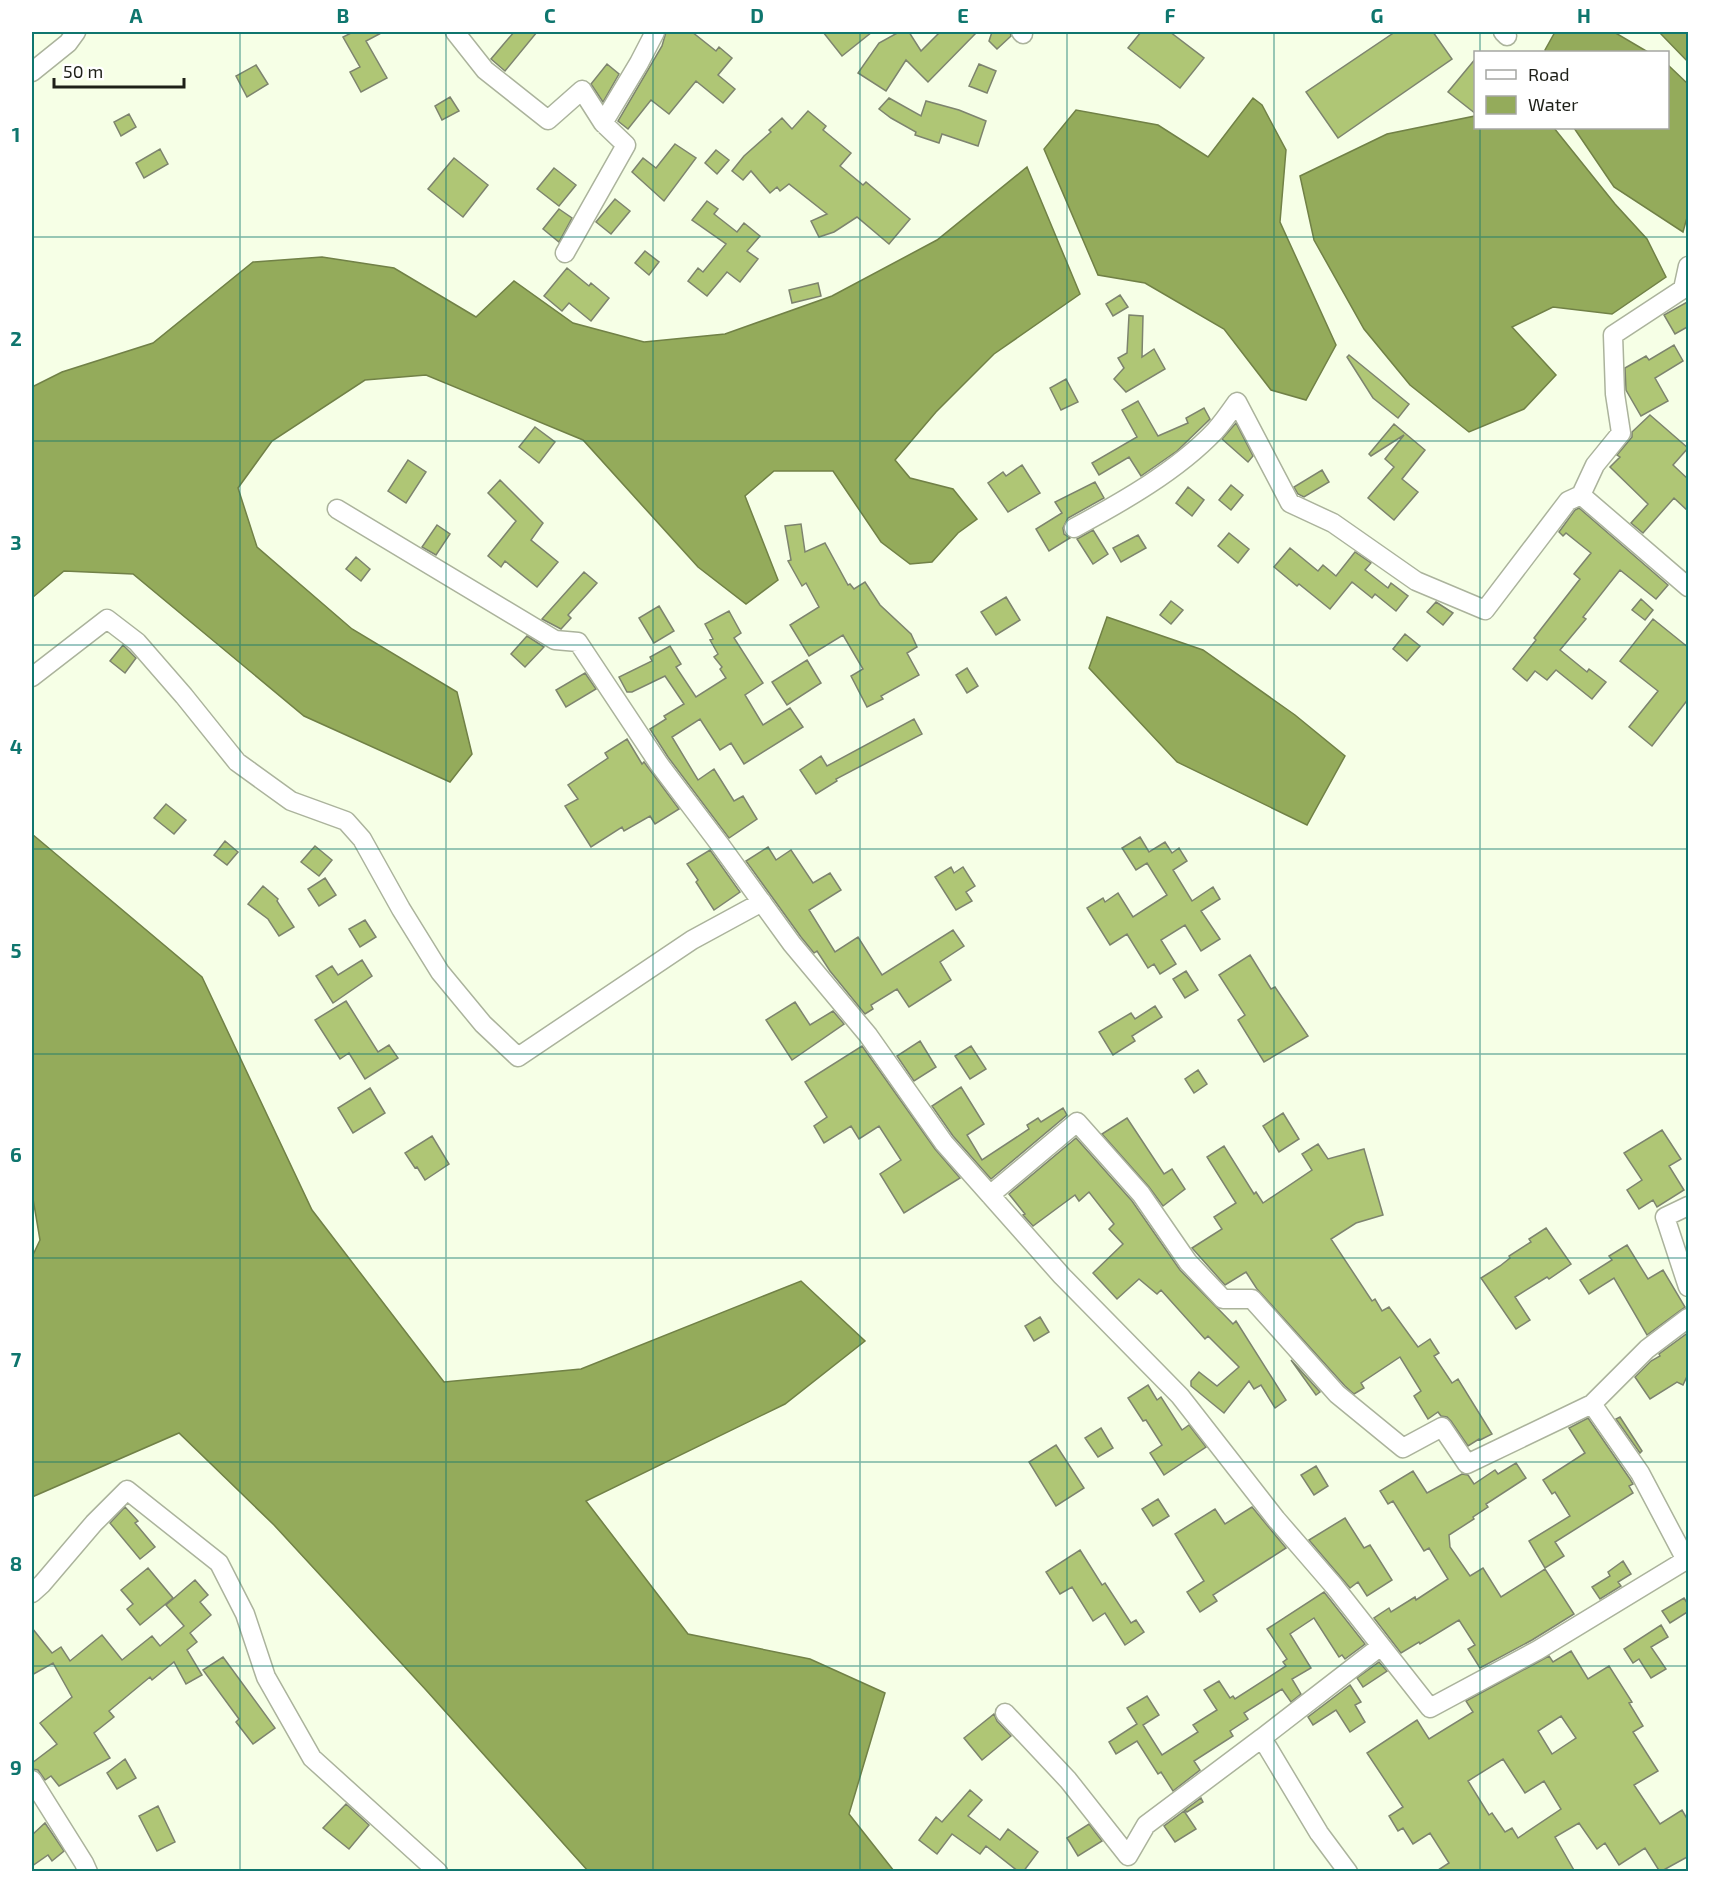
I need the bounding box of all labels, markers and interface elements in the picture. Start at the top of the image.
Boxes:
text: A [129,3,143,27]
text: B [337,3,349,27]
text: C [544,3,556,27]
text: D [750,3,764,27]
text: E [957,3,969,27]
text: F [1164,3,1176,27]
text: G [1371,3,1383,27]
text: H [1577,3,1591,27]
scale bar [54,51,184,89]
legend [1474,51,1669,129]
text: 50 m [63,60,103,82]
text: Road [1528,63,1569,85]
text: Water [1528,93,1578,115]
text: 1 [12,122,20,146]
text: 2 [10,326,22,350]
text: 3 [10,530,22,554]
text: 4 [10,734,23,758]
text: 5 [10,938,22,962]
text: 6 [10,1142,22,1166]
text: 7 [11,1347,22,1371]
text: 8 [10,1551,22,1575]
text: 9 [10,1755,22,1779]

